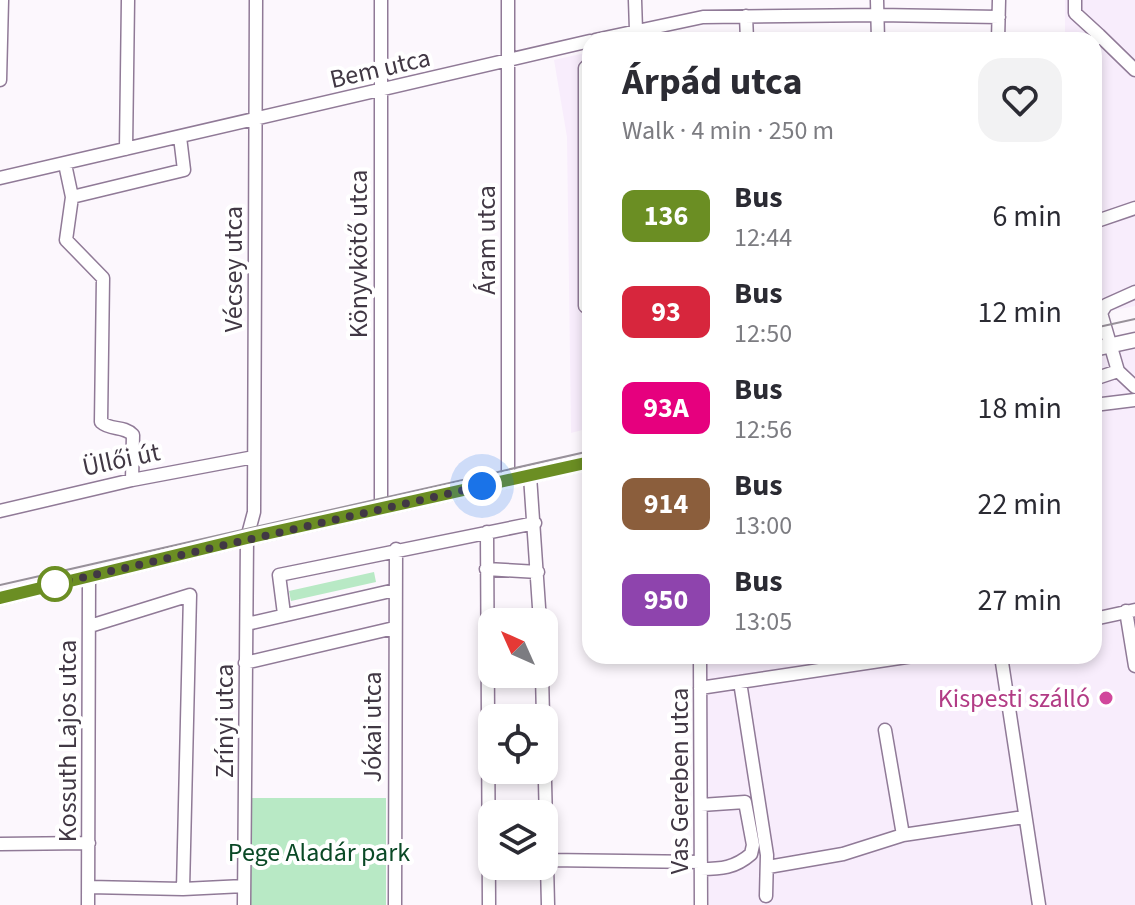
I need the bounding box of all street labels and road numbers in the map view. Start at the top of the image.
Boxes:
street label: Bem utca [326,39,434,98]
street label: Könyvkötő utca [340,170,377,338]
street label: Áram utca [468,185,505,295]
street label: Vécsey utca [215,206,252,332]
street label: Üllői út [79,433,164,486]
street label: Kossuth Lajos utca [49,640,86,842]
street label: Zrínyi utca [206,664,243,778]
street label: Jókai utca [354,671,391,783]
street label: Vas Gereben utca [661,688,698,874]

